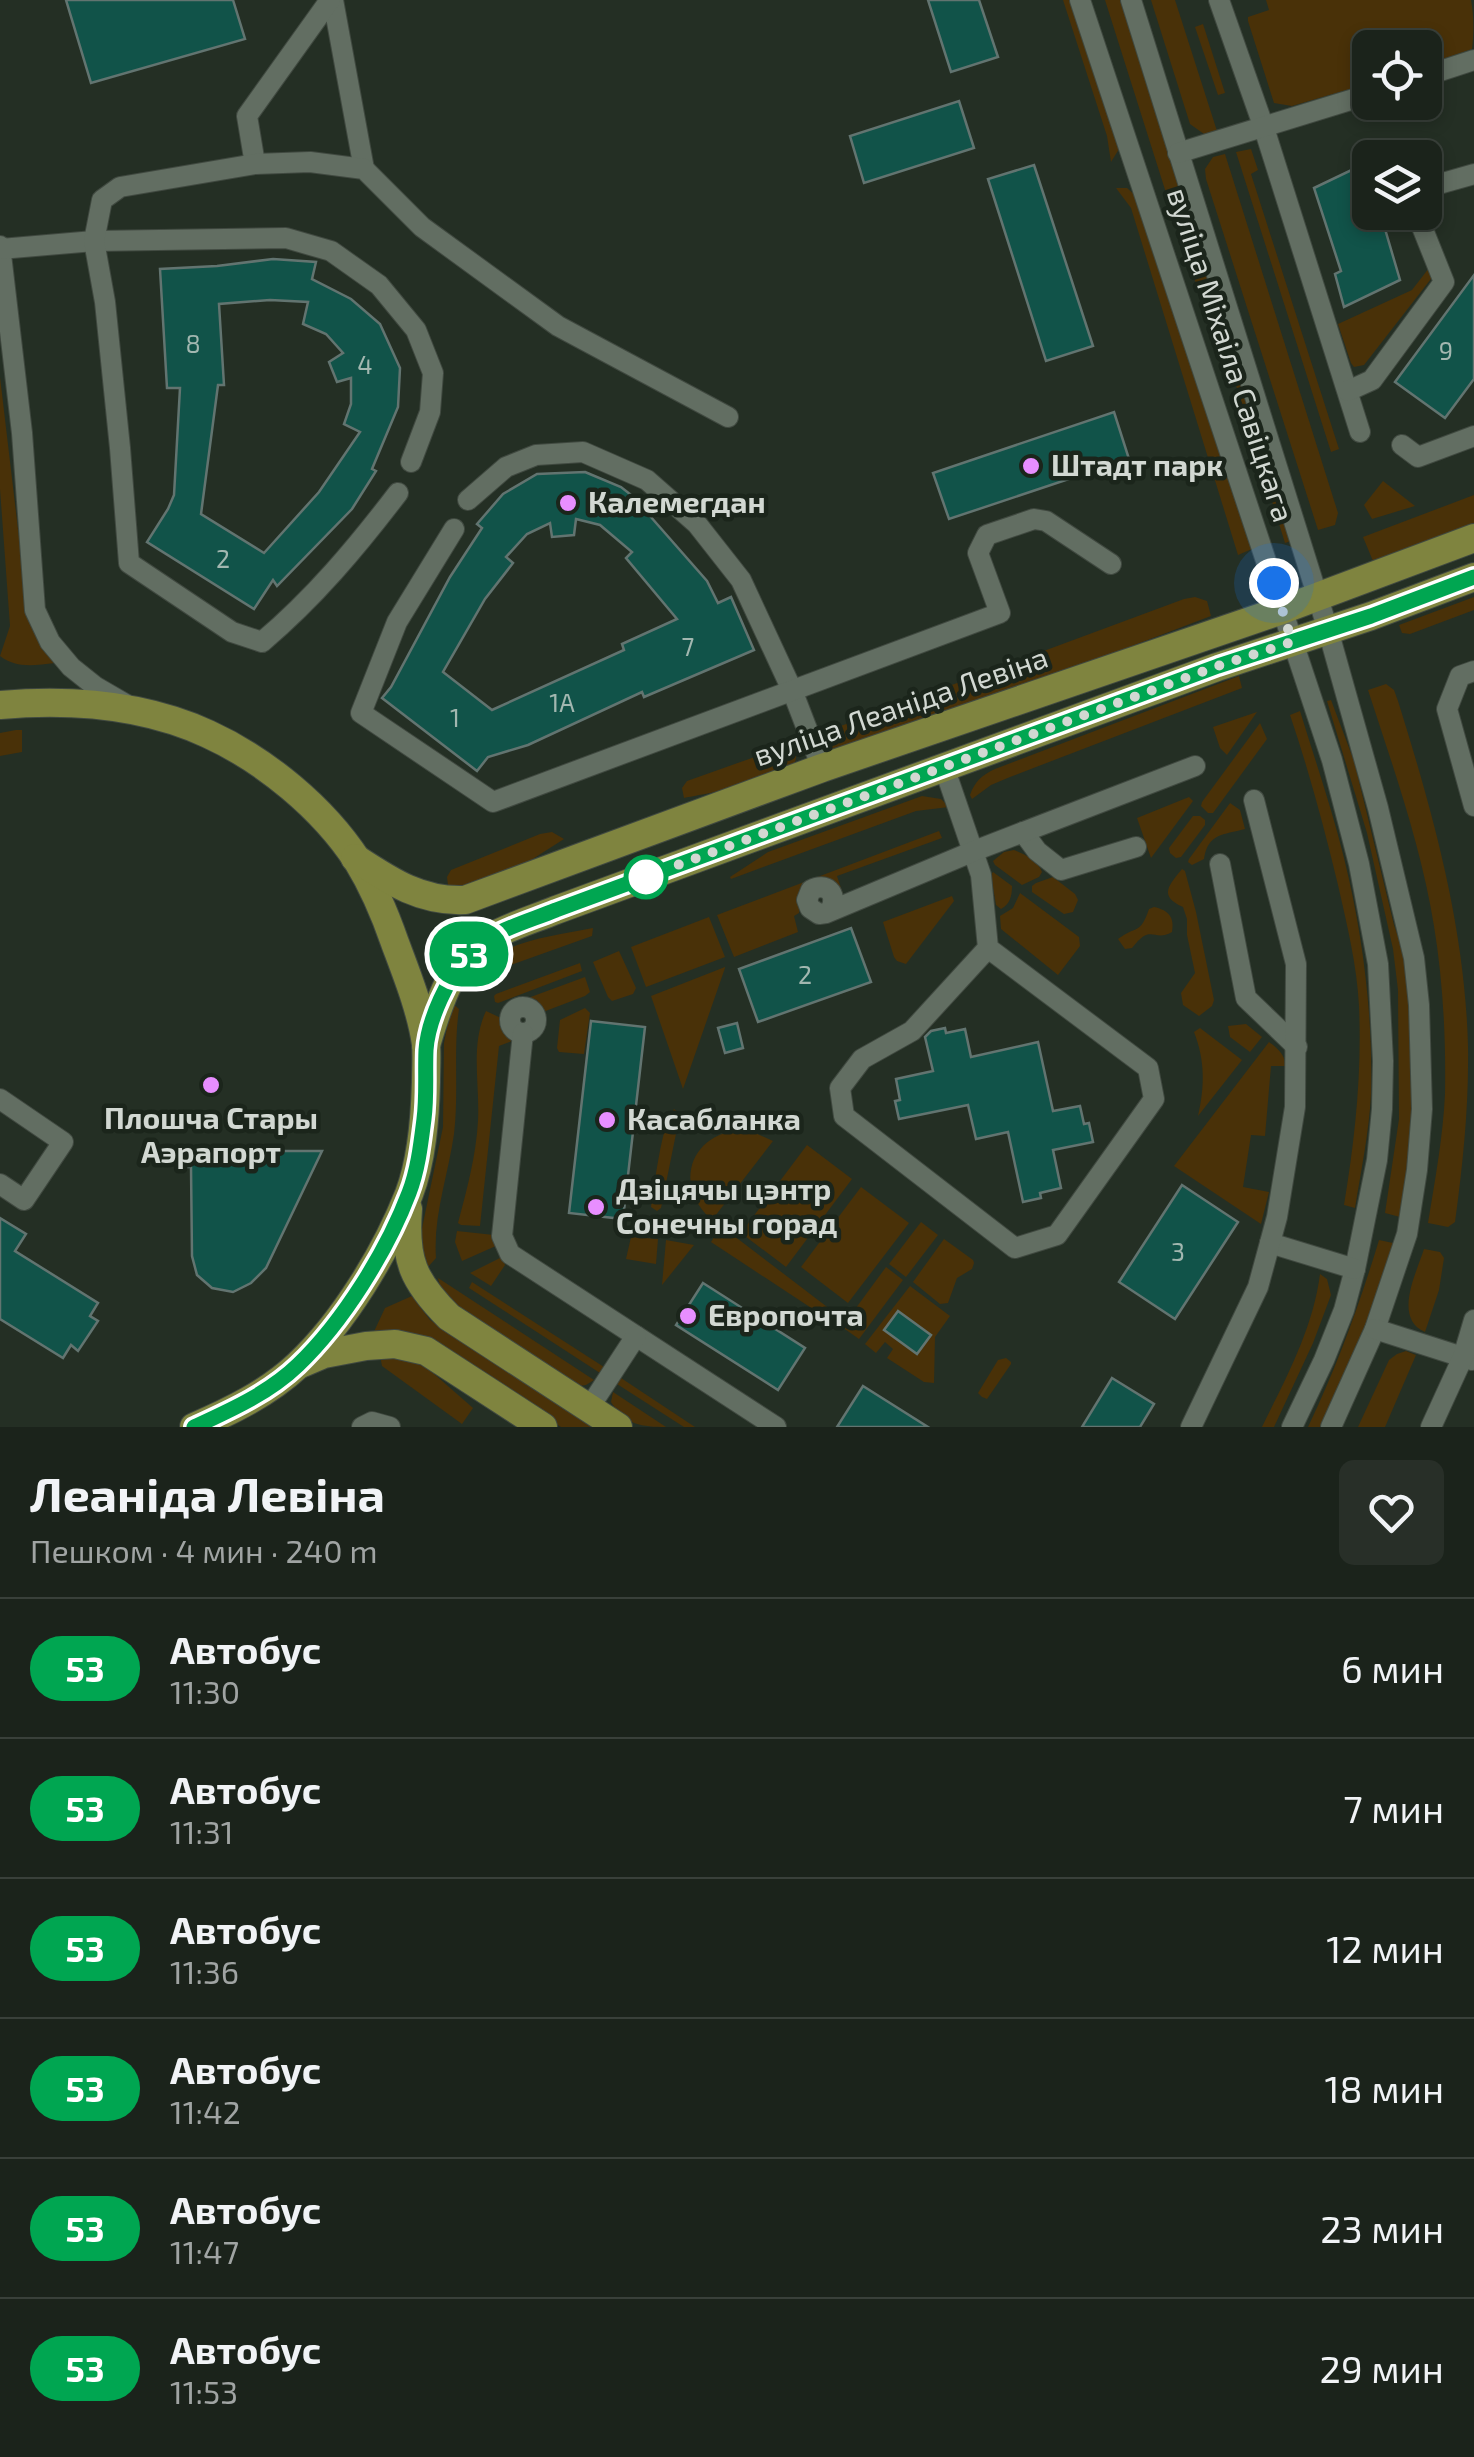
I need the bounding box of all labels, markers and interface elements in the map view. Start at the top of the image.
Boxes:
map controls [1352,30,1442,230]
button: locate [1352,30,1442,120]
button: layers [1352,140,1442,230]
street label: вуліца Міхаіла Савіцкага [1160,183,1303,526]
house number: 8 [185,328,201,358]
house number: 9 [1439,335,1453,365]
house number: 4 [357,349,373,379]
place label: Штадт парк [1051,446,1223,482]
marker: Штадт парк [1020,455,1042,477]
place label: Калемегдан [588,483,766,519]
marker: Калемегдан [557,492,579,514]
house number: 2 [216,543,230,573]
your location [1249,558,1299,608]
house number: 7 [682,631,695,661]
street label: вуліца Леаніда Левіна [749,638,1052,773]
house number: 1А [549,687,575,717]
house number: 1 [450,702,460,732]
unlabelled marker [625,856,667,898]
line badge: 53 [424,922,514,986]
text: 53 [449,933,489,975]
house number: 2 [798,959,812,989]
marker: Плошча Стары Аэрапорт [200,1074,222,1096]
place label: Плошча Стары Аэрапорт [104,1099,318,1169]
place label: Касабланка [627,1100,801,1136]
marker: Касабланка [596,1109,618,1131]
place label: Дзіцячы цэнтр Сонечны горад [616,1170,837,1240]
marker: Дзіцячы цэнтр Сонечны горад [585,1196,607,1218]
house number: 3 [1171,1236,1185,1266]
place label: Европочта [708,1296,864,1332]
marker: Европочта [677,1305,699,1327]
button: heart [1339,1460,1444,1565]
text: Леаніда Левіна [30,1464,385,1522]
text: Пешком · 4 мин · 240 m [30,1531,378,1569]
text: Автобус [170,1626,321,1672]
text: 6 мин [1341,1645,1444,1691]
text: 53 [65,1647,105,1689]
text: 11:30 [170,1672,240,1710]
text: Автобус [170,1766,321,1812]
text: 7 мин [1343,1785,1444,1831]
text: 53 [65,1787,105,1829]
text: 11:31 [170,1812,234,1850]
text: Автобус [170,1906,321,1952]
text: 12 мин [1326,1925,1444,1971]
text: 53 [65,1927,105,1969]
text: 11:36 [170,1952,239,1990]
text: Автобус [170,2046,321,2092]
text: 18 мин [1324,2065,1444,2111]
text: 53 [65,2067,105,2109]
text: 11:42 [170,2092,241,2130]
text: Автобус [170,2186,321,2232]
text: 23 мин [1320,2205,1444,2251]
text: 53 [65,2207,105,2249]
text: 11:47 [170,2232,239,2270]
text: Автобус [170,2326,321,2372]
text: 29 мин [1320,2345,1444,2391]
text: 53 [65,2347,105,2389]
text: 11:53 [170,2372,238,2410]

